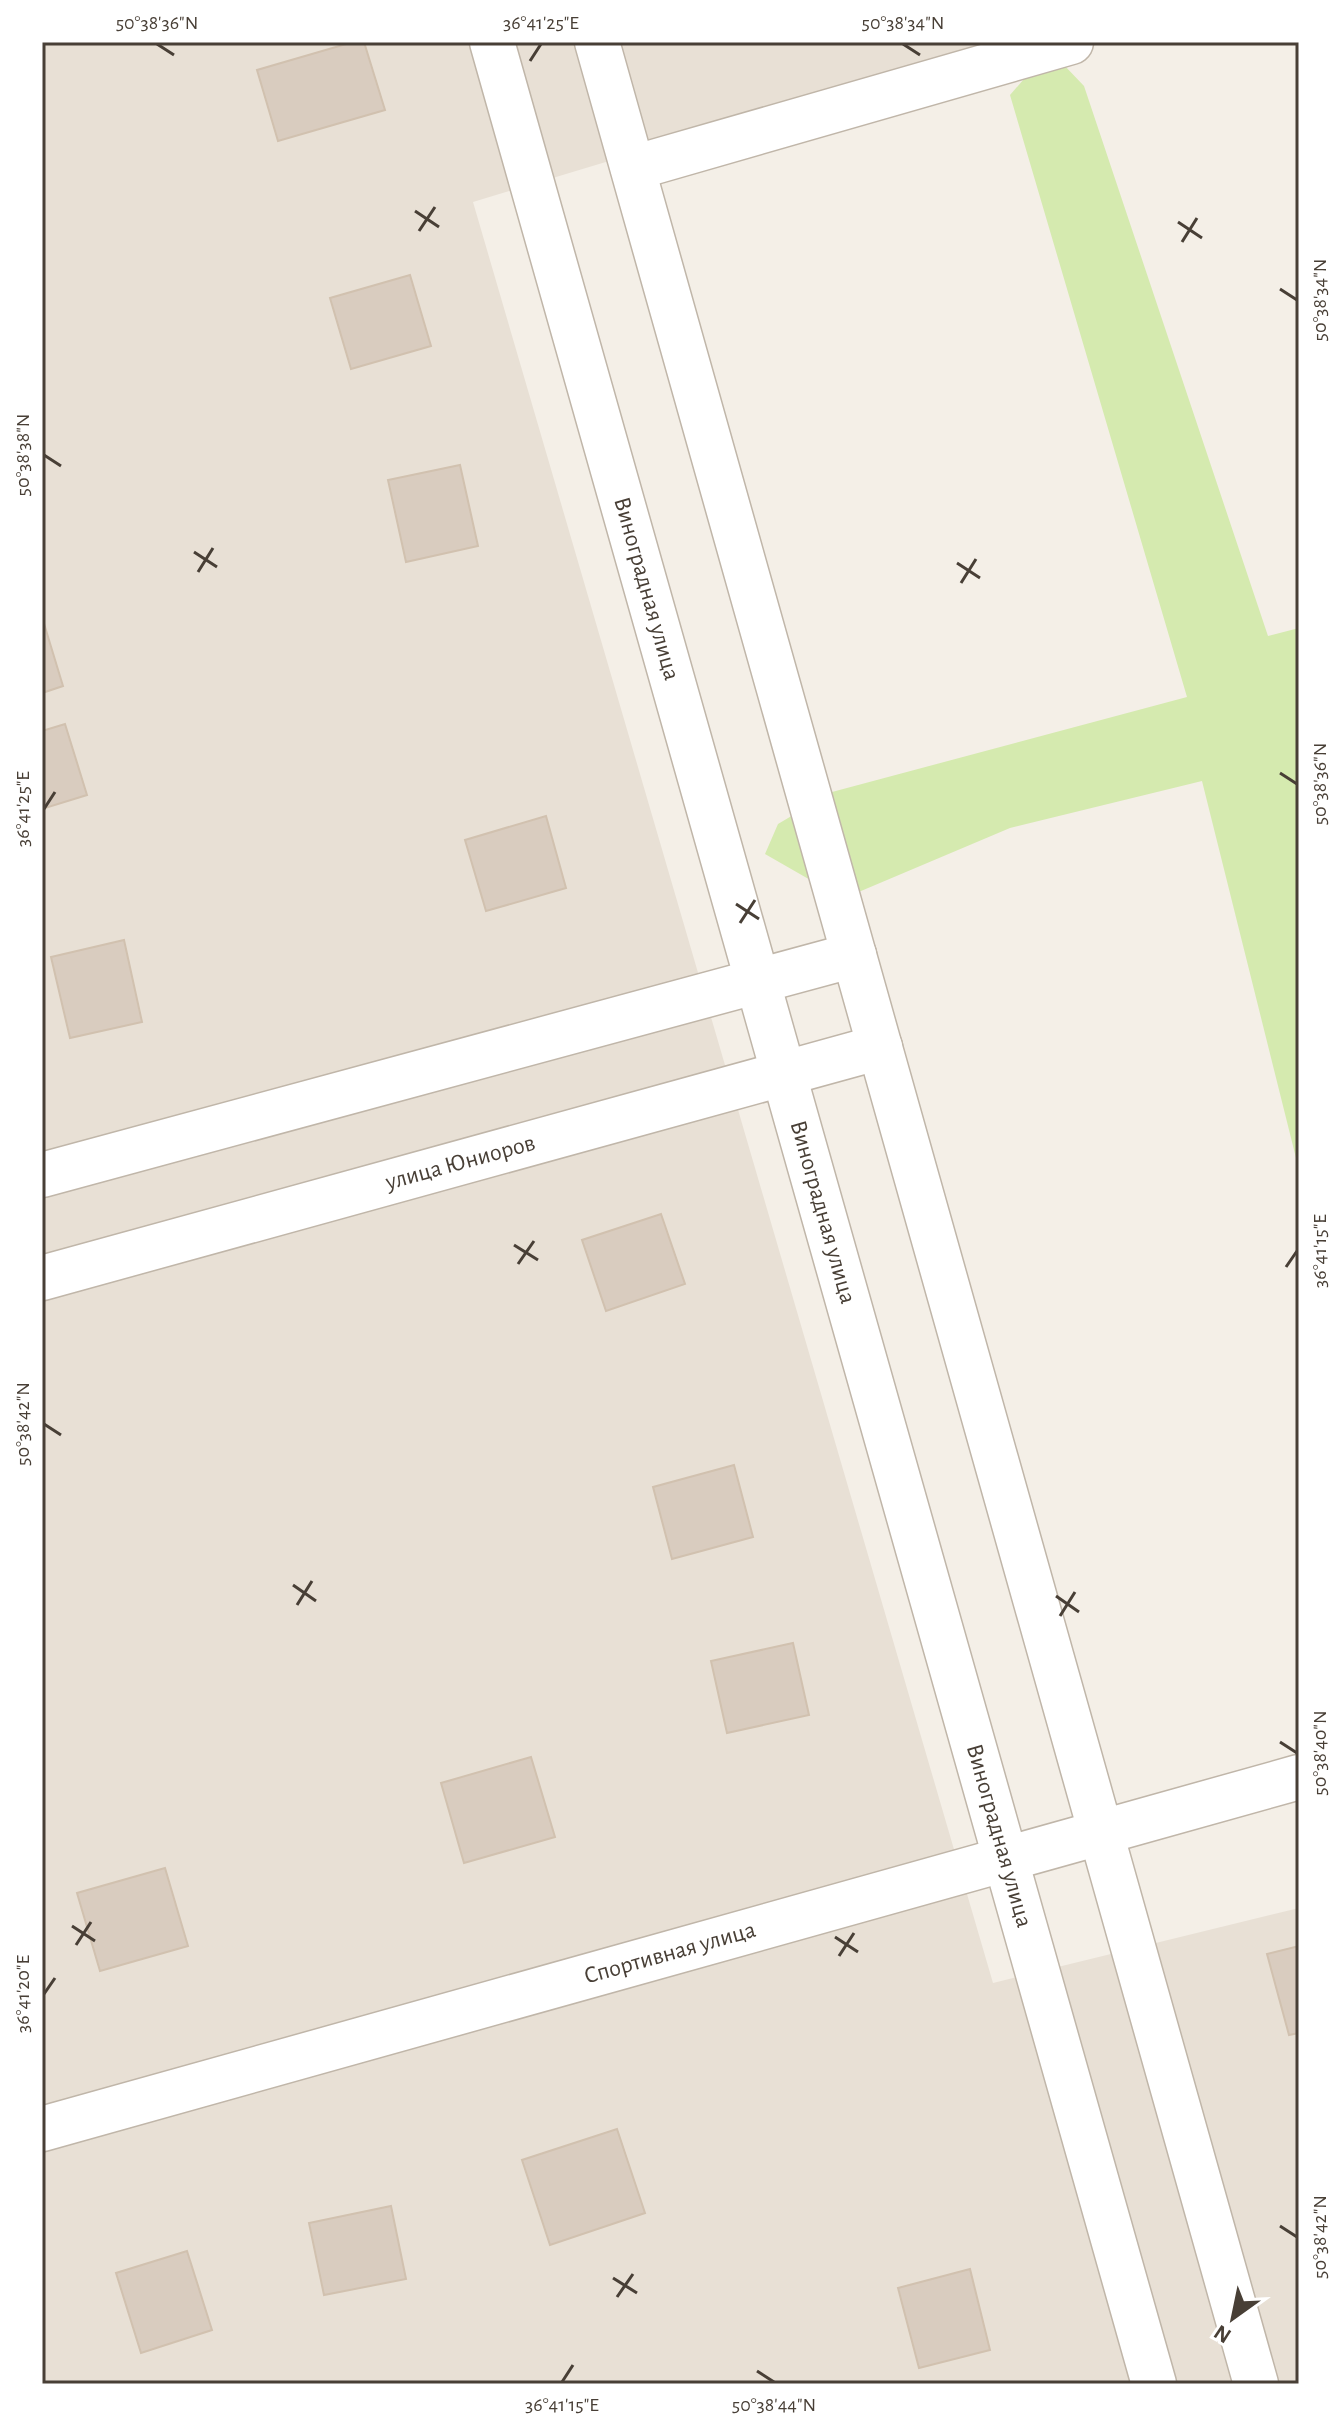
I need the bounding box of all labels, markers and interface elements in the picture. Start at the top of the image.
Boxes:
text: 50°38'36"N [116,13,198,33]
text: 36°41'25"E [503,13,579,33]
text: 50°38'34"N [862,13,944,33]
text: 50°38'34"N [1310,259,1330,341]
text: 50°38'38"N [13,414,33,496]
street label: Виноградная улица [609,494,684,683]
text: 50°38'36"N [1310,743,1330,825]
text: 36°41'25"E [13,771,33,847]
street label: Виноградная улица [785,1118,860,1307]
street label: улица Юниоров [382,1131,538,1195]
text: 36°41'15"E [1310,1214,1330,1288]
text: 50°38'42"N [13,1382,33,1466]
text: 50°38'40"N [1310,1710,1330,1796]
street label: Виноградная улица [962,1741,1036,1930]
street label: Спортивная улица [581,1918,758,1989]
text: 36°41'20"E [13,1955,33,2033]
text: 50°38'42"N [1310,2195,1330,2279]
north arrow [1193,2278,1273,2358]
text: N [1210,2321,1235,2347]
text: 36°41'15"E [525,2395,599,2415]
text: 50°38'44"N [732,2395,816,2415]

